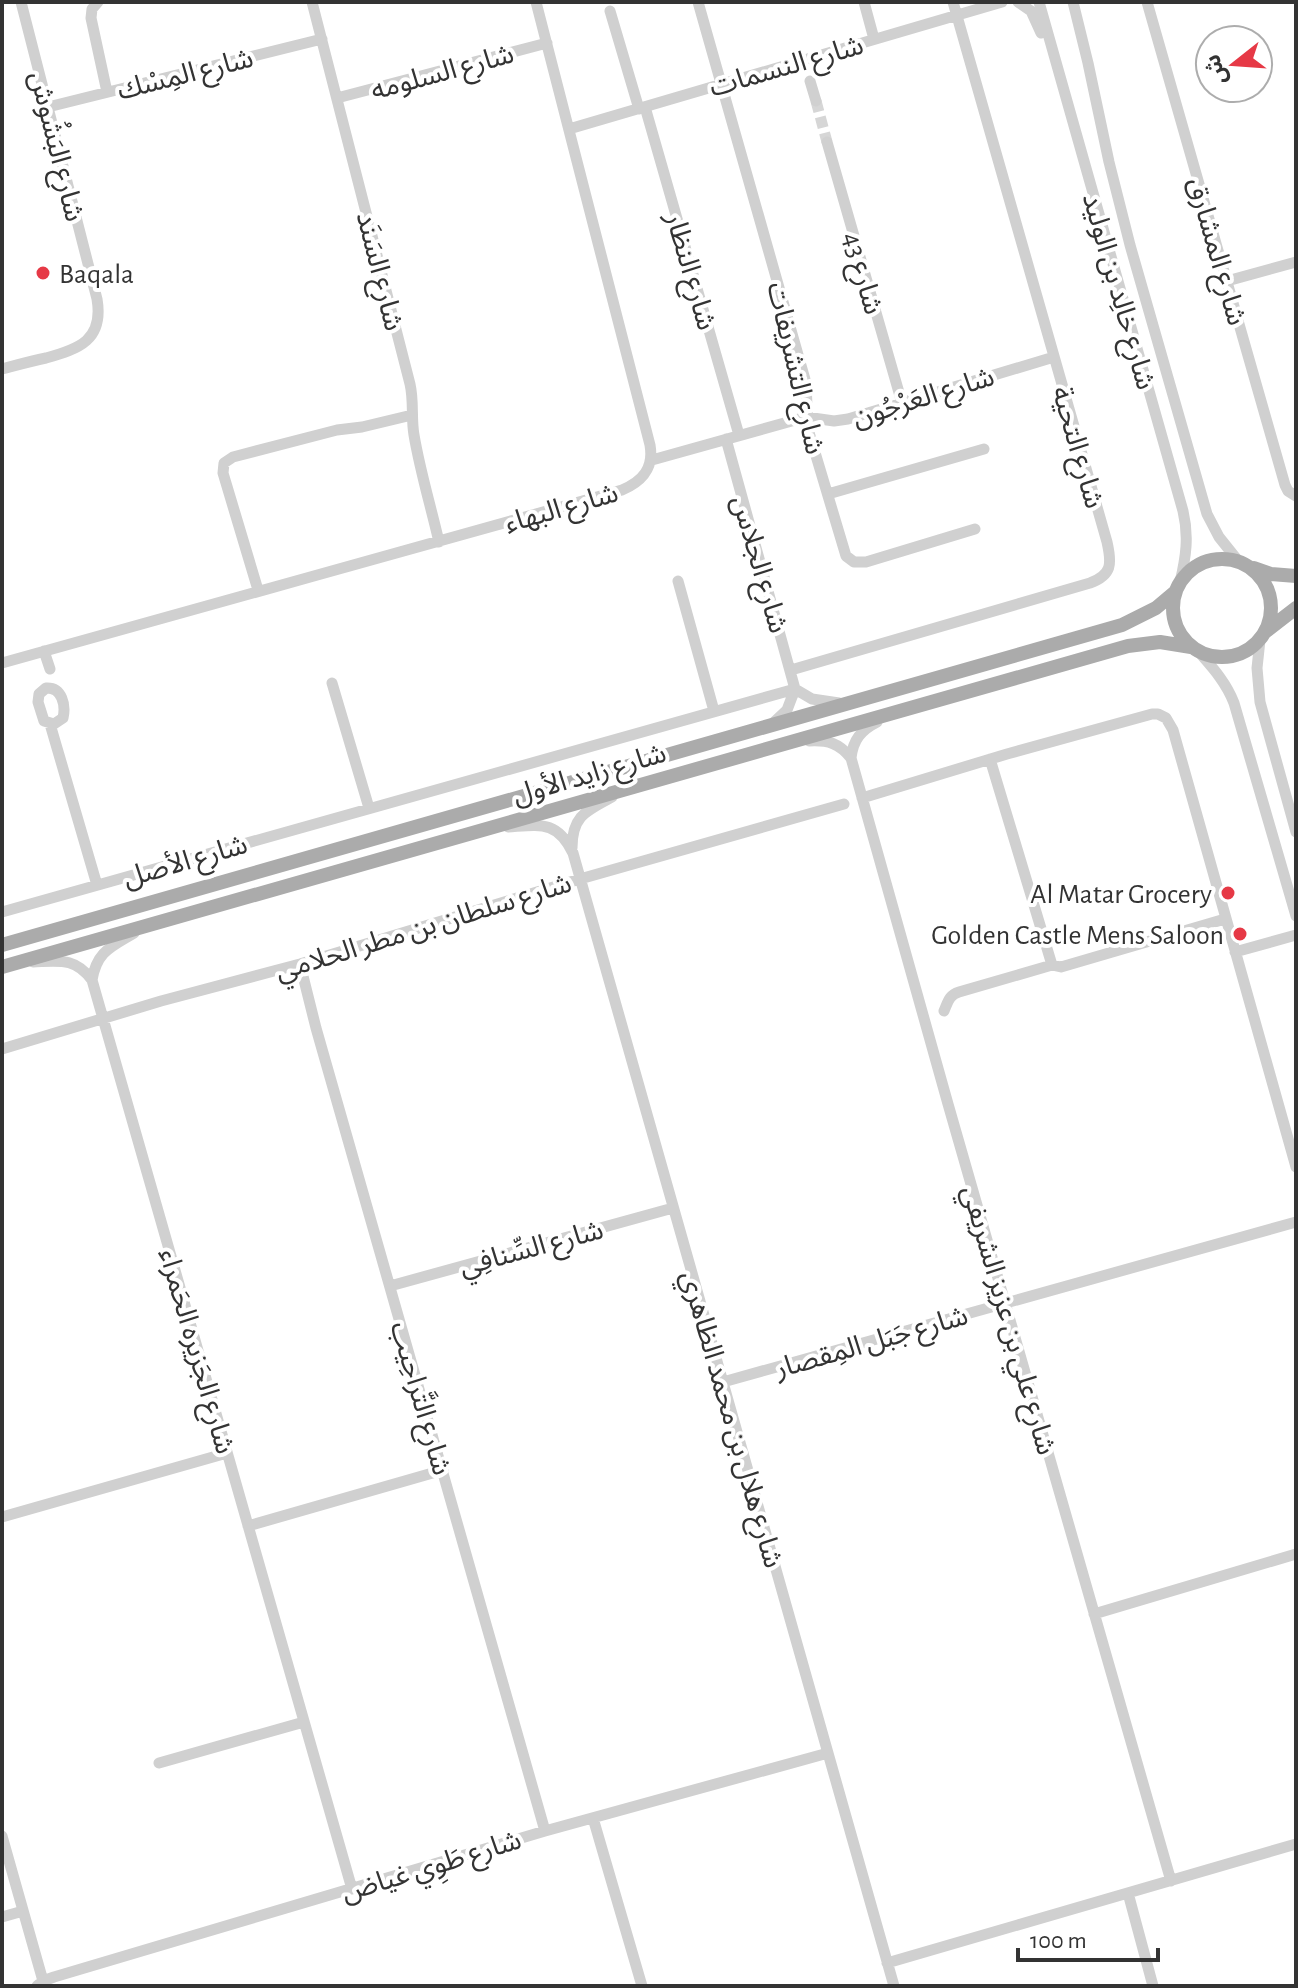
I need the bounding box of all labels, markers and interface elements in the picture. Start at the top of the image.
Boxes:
north arrow [1194,24,1274,104]
street label: شارع النسمات [706,32,868,107]
street label: شارع السلومه [368,40,518,110]
street label: شارع المِسْك [115,45,257,110]
text: ش [1201,52,1232,87]
street label: شارع البَشُوش [19,67,95,226]
street label: شارع المشارق [1177,174,1251,330]
street label: شارع خالِد بن الوليد [1072,190,1160,394]
street label: شارع السَنَد [346,209,407,335]
street label: شارع النظار [655,209,720,335]
street label: شارع 43 [832,229,887,319]
place label: Baqala [59,261,134,289]
marker: Baqala [34,264,52,282]
street label: شارع التشريفات [757,280,828,458]
street label: شارع العَرْجُون [849,363,999,438]
street label: شارع التحية [1042,383,1108,513]
street label: شارع البهاء [502,479,623,543]
street label: شارع الجلاس [721,493,792,638]
street label: شارع زايد الأول [509,737,671,815]
street label: شارع الأصل [119,828,252,898]
street label: شارع سلطان بن مطر الحلامي [272,869,577,992]
place label: Al Matar Grocery [1030,881,1212,909]
marker: Al Matar Grocery [1219,884,1237,902]
place label: Golden Castle Mens Saloon [931,922,1224,950]
marker: Golden Castle Mens Saloon [1231,925,1249,943]
street label: شارع علي بن عزيز الشريفي [951,1183,1060,1460]
street label: شارع السِّنافِي [456,1214,608,1287]
street label: شارع الجَزيره الحَمراء [149,1246,239,1459]
street label: شارع هلال بن محمد الظاهري [670,1268,787,1573]
street label: شارع جَبَل المِقصار [771,1302,973,1389]
street label: شارع التَّراحِيب [380,1317,460,1480]
street label: شارع طَوِي غياض [338,1826,527,1913]
scale bar [1018,1912,1158,1962]
text: 100 m [1030,1929,1087,1953]

